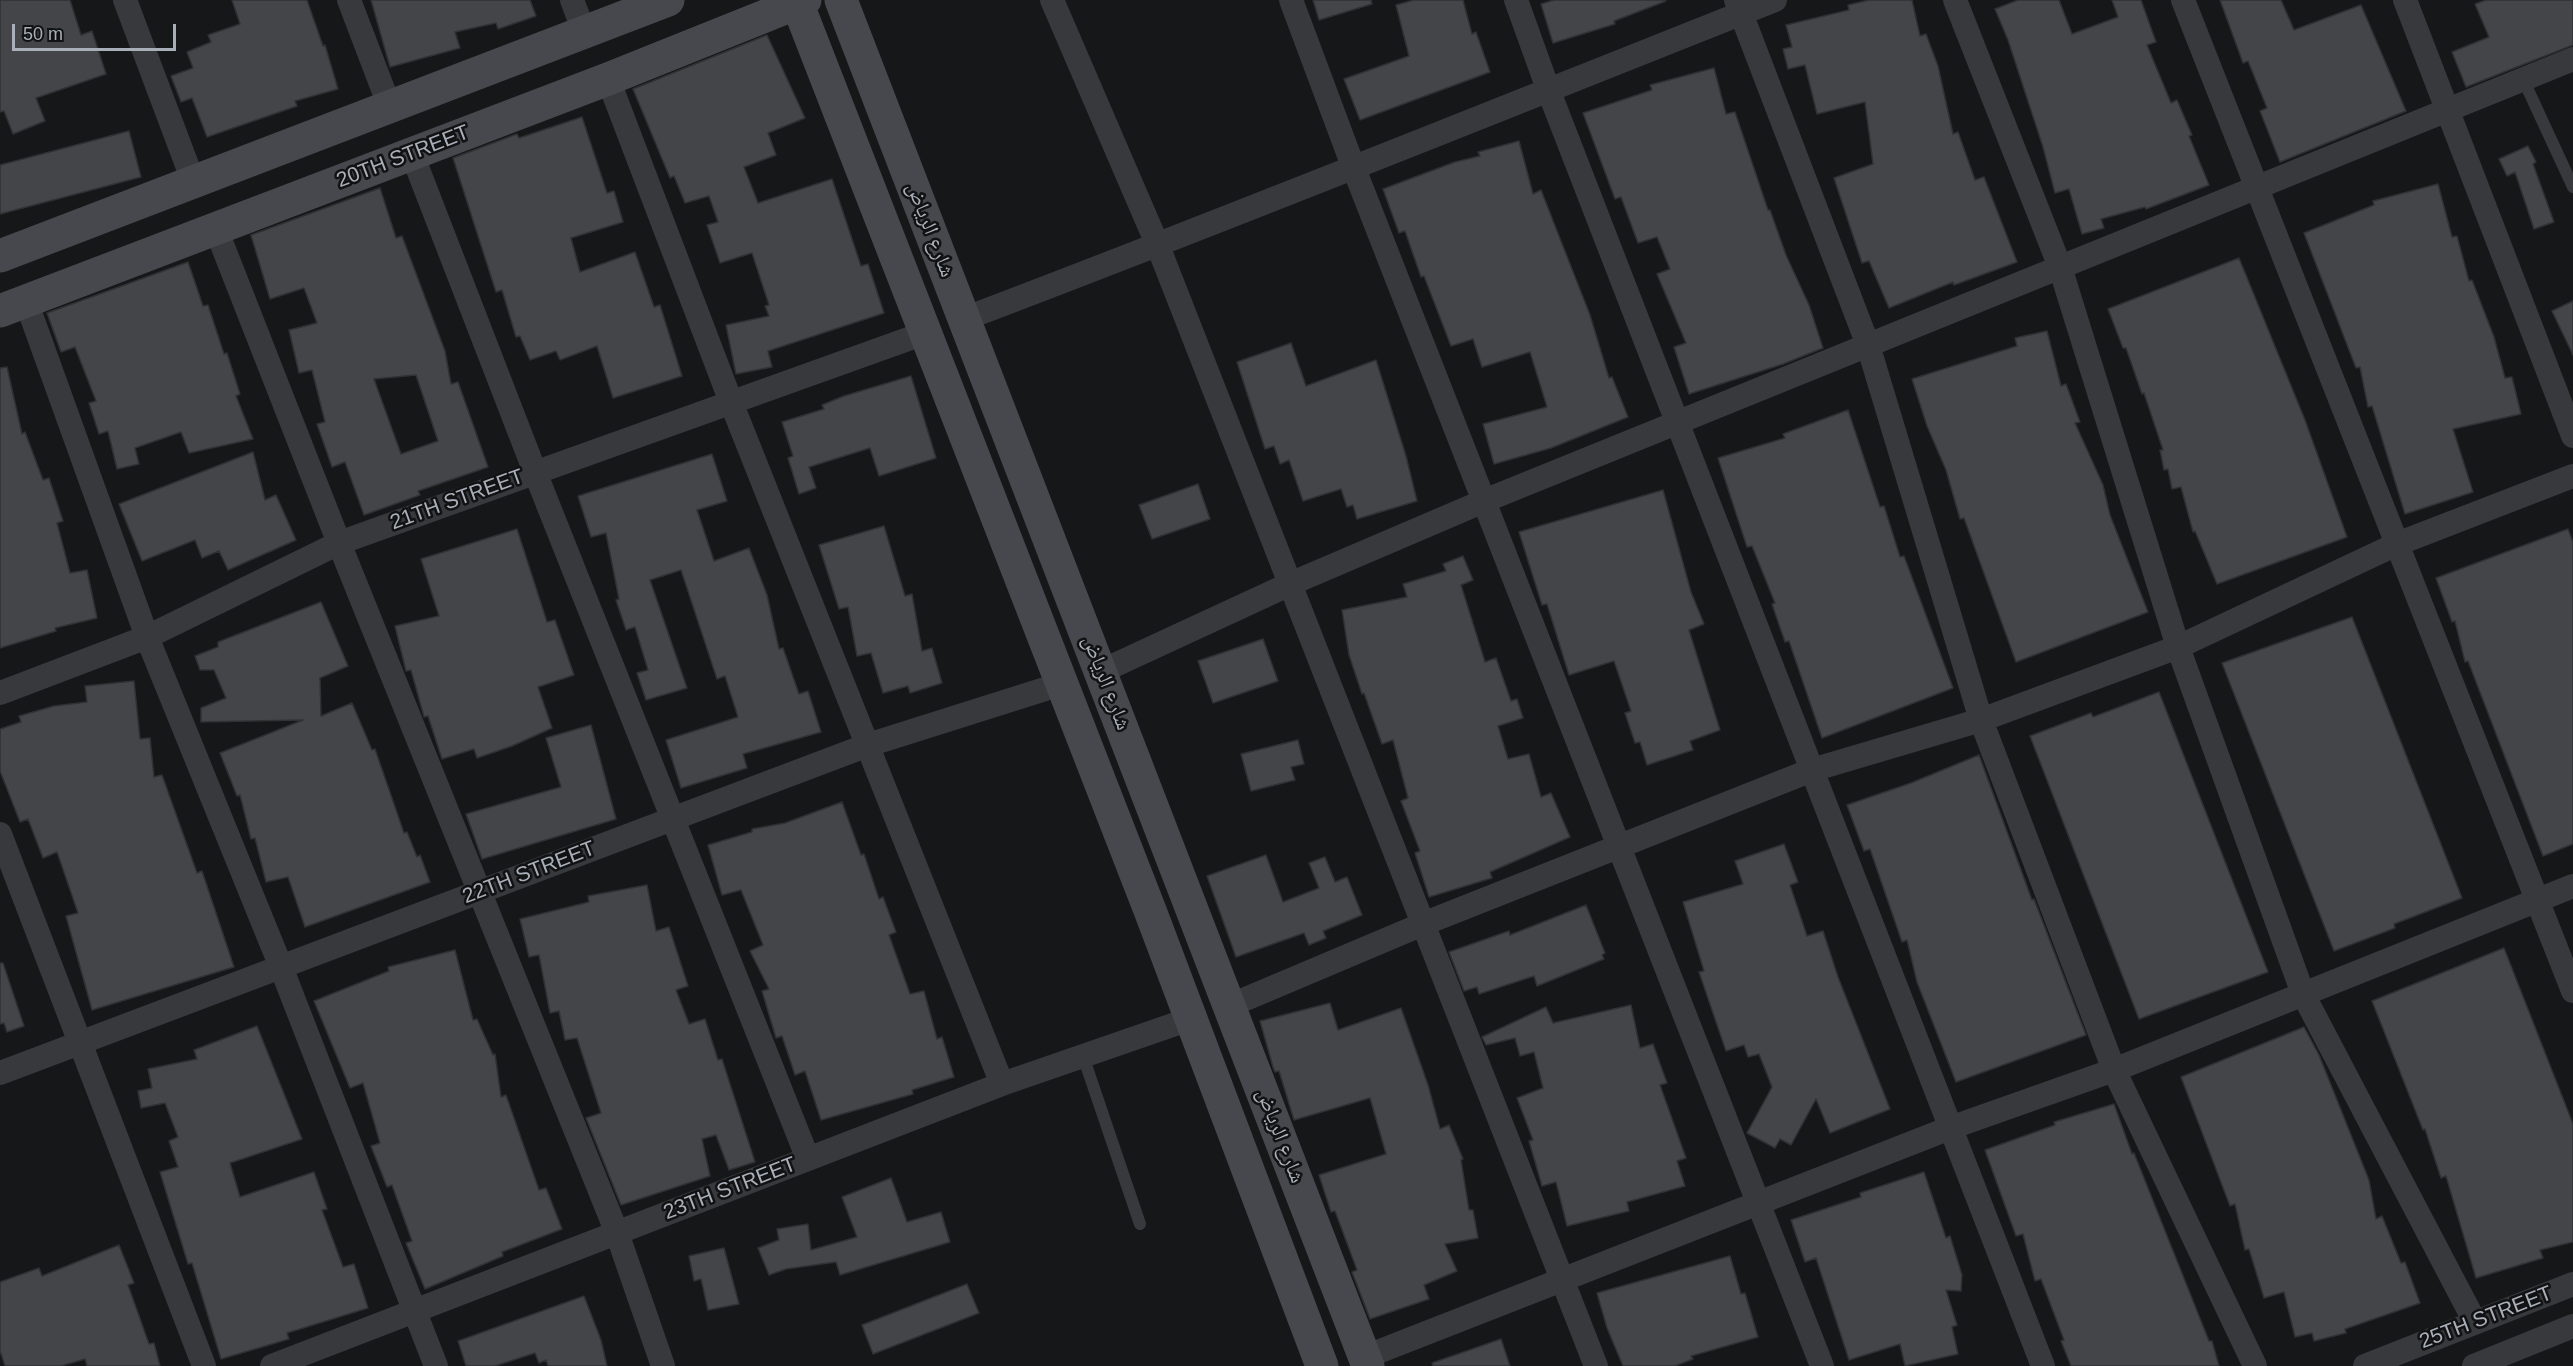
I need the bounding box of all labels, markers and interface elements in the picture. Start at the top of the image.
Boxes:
scale bar [15,12,178,50]
text: 50 m [23,24,63,44]
street label: 20TH STREET [333,120,473,194]
street label: شارع الرياض [900,179,960,281]
street label: 21TH STREET [387,464,527,536]
street label: شارع الرياض [1076,632,1136,734]
street label: 22TH STREET [459,836,599,910]
street label: شارع الرياض [1250,1085,1310,1187]
street label: 23TH STREET [660,1152,800,1226]
street label: 25TH STREET [2416,1281,2556,1355]

